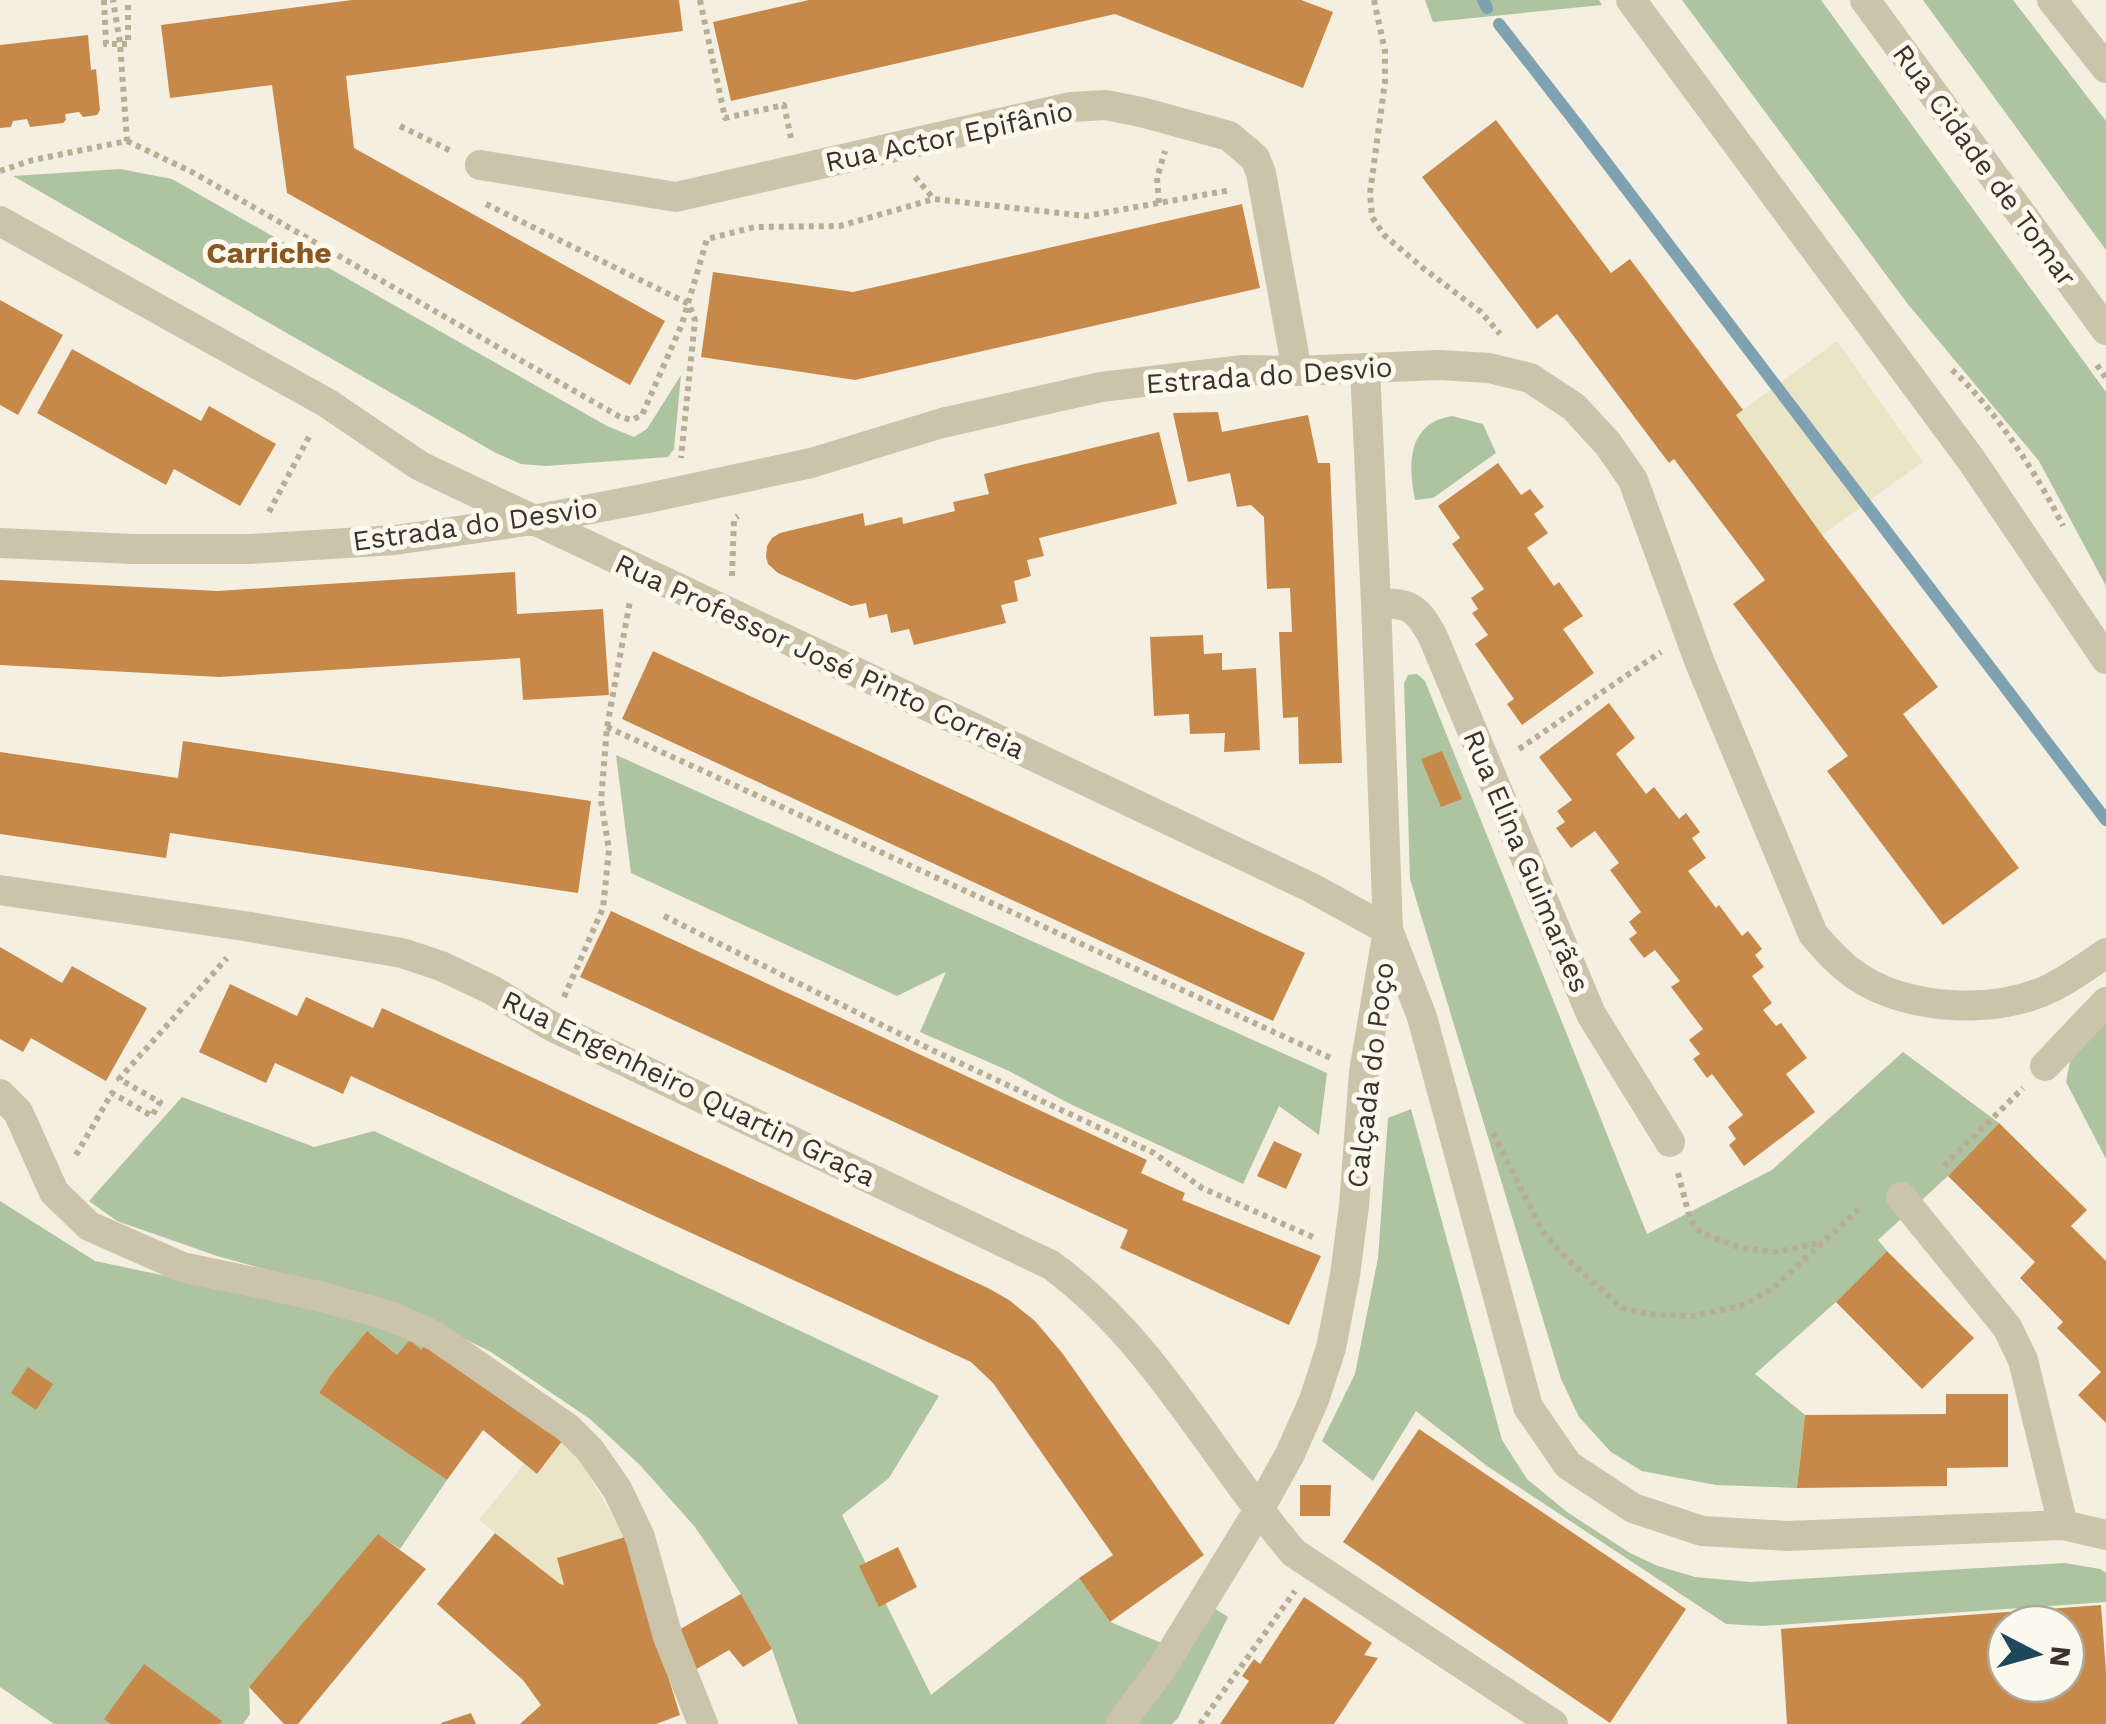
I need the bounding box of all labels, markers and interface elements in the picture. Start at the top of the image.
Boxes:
street label: Rua Cidade de Tomar [1886,38,2083,293]
street label: Rua Actor Epifânio [822,94,1076,179]
district label: Carriche [206,235,332,270]
street label: Estrada do Desvio [1145,350,1393,401]
street label: Estrada do Desvio [350,491,600,558]
street label: Rua Professor José Pinto Correia [610,547,1030,766]
street label: Rua Elina Guimarães [1456,725,1597,997]
street label: Calçada do Poço [1340,960,1401,1190]
street label: Rua Engenheiro Quartin Graça [497,983,881,1194]
north arrow [1986,1604,2086,1704]
text: N [2043,1645,2078,1669]

